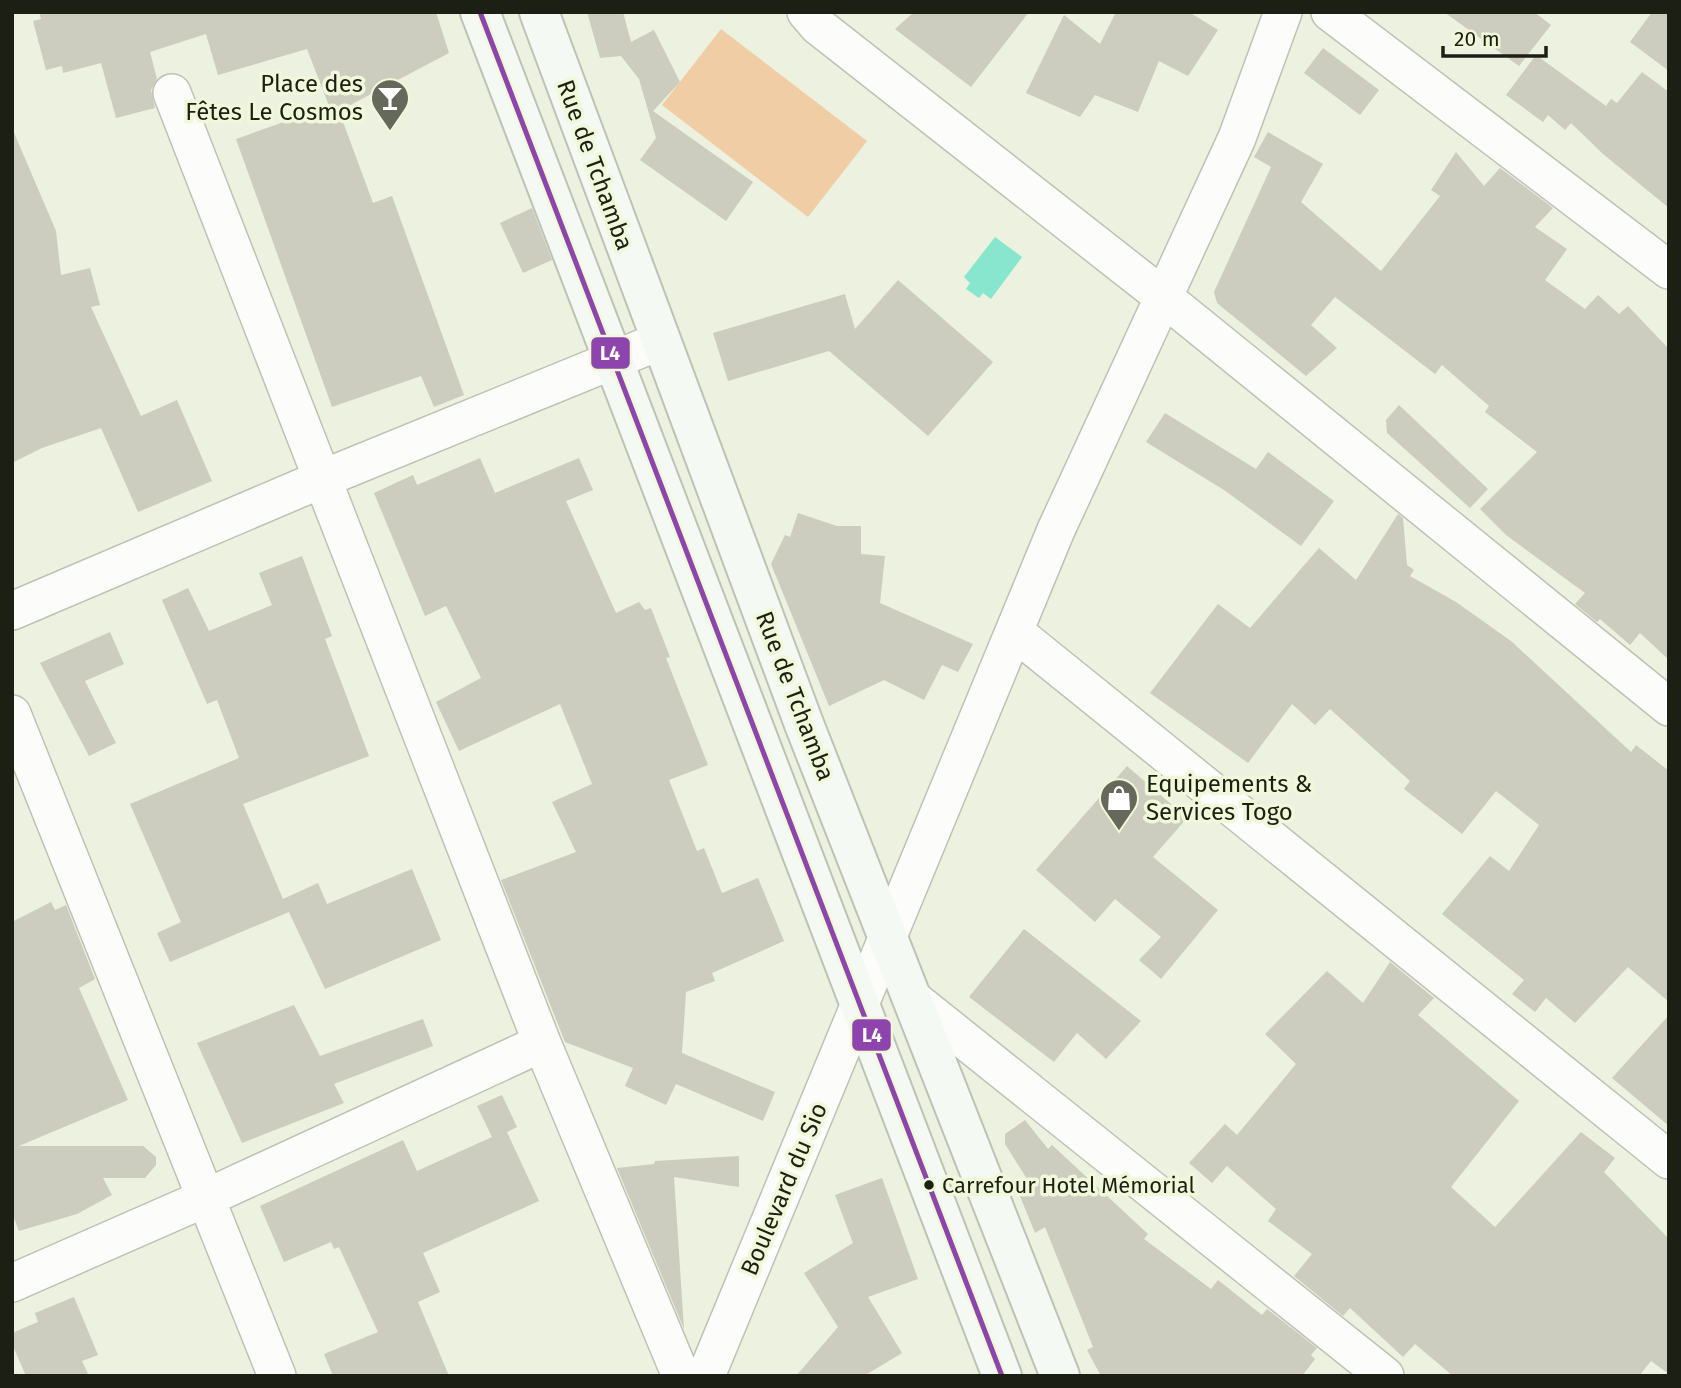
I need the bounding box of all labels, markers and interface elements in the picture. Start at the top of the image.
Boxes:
scale bar [1443,14,1546,58]
text: 20 m [1454,26,1500,52]
place label: Place des Fêtes Le Cosmos [185,70,363,126]
street label: Rue de Tchamba [551,76,639,254]
bar icon: Place des Fêtes Le Cosmos [369,77,411,132]
line badge: L4 [590,336,631,370]
text: L4 [600,342,620,365]
street label: Rue de Tchamba [750,607,840,785]
place label: Equipements & Services Togo [1146,770,1312,826]
shop icon: Equipements & Services Togo [1098,777,1140,832]
line badge: L4 [851,1018,892,1052]
text: L4 [862,1024,882,1047]
street label: Boulevard du Sio [735,1098,833,1280]
place label: Carrefour Hotel Mémorial [942,1172,1195,1199]
marker: Carrefour Hotel Mémorial [922,1178,936,1192]

